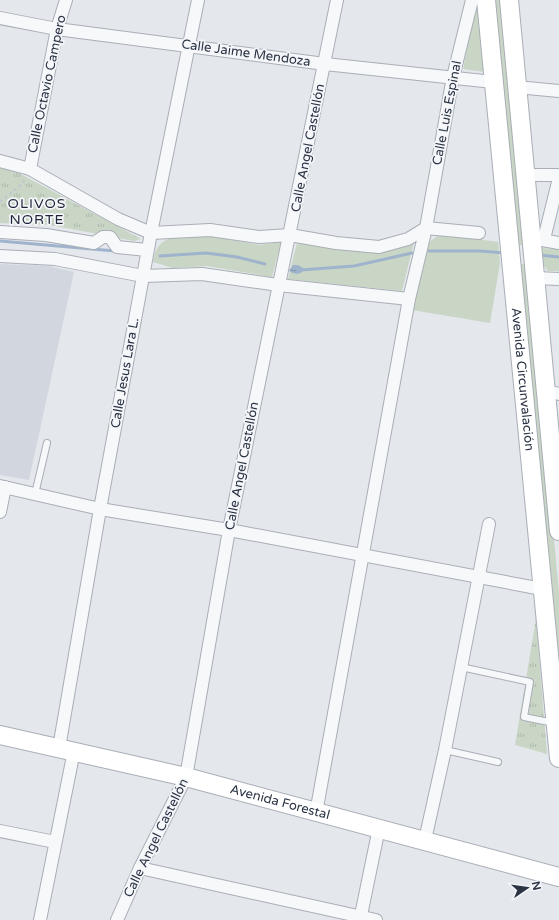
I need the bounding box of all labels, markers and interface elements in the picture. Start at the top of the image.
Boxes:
street label: Calle Octavio Campero [25,13,69,155]
street label: Calle Jaime Mendoza [180,36,312,70]
street label: Calle Luis Espinal [429,59,465,167]
street label: Calle Angel Castellón [288,83,328,213]
district label: OLIVOS NORTE [8,195,66,228]
street label: Avenida Circunvalación [508,307,537,452]
street label: Calle Jesus Lara L. [107,316,143,430]
street label: Calle Angel Castellón [222,401,262,531]
street label: Calle Angel Castellón [120,776,192,900]
street label: Avenida Forestal [228,781,332,823]
north arrow [507,868,547,908]
text: N [529,880,544,892]

